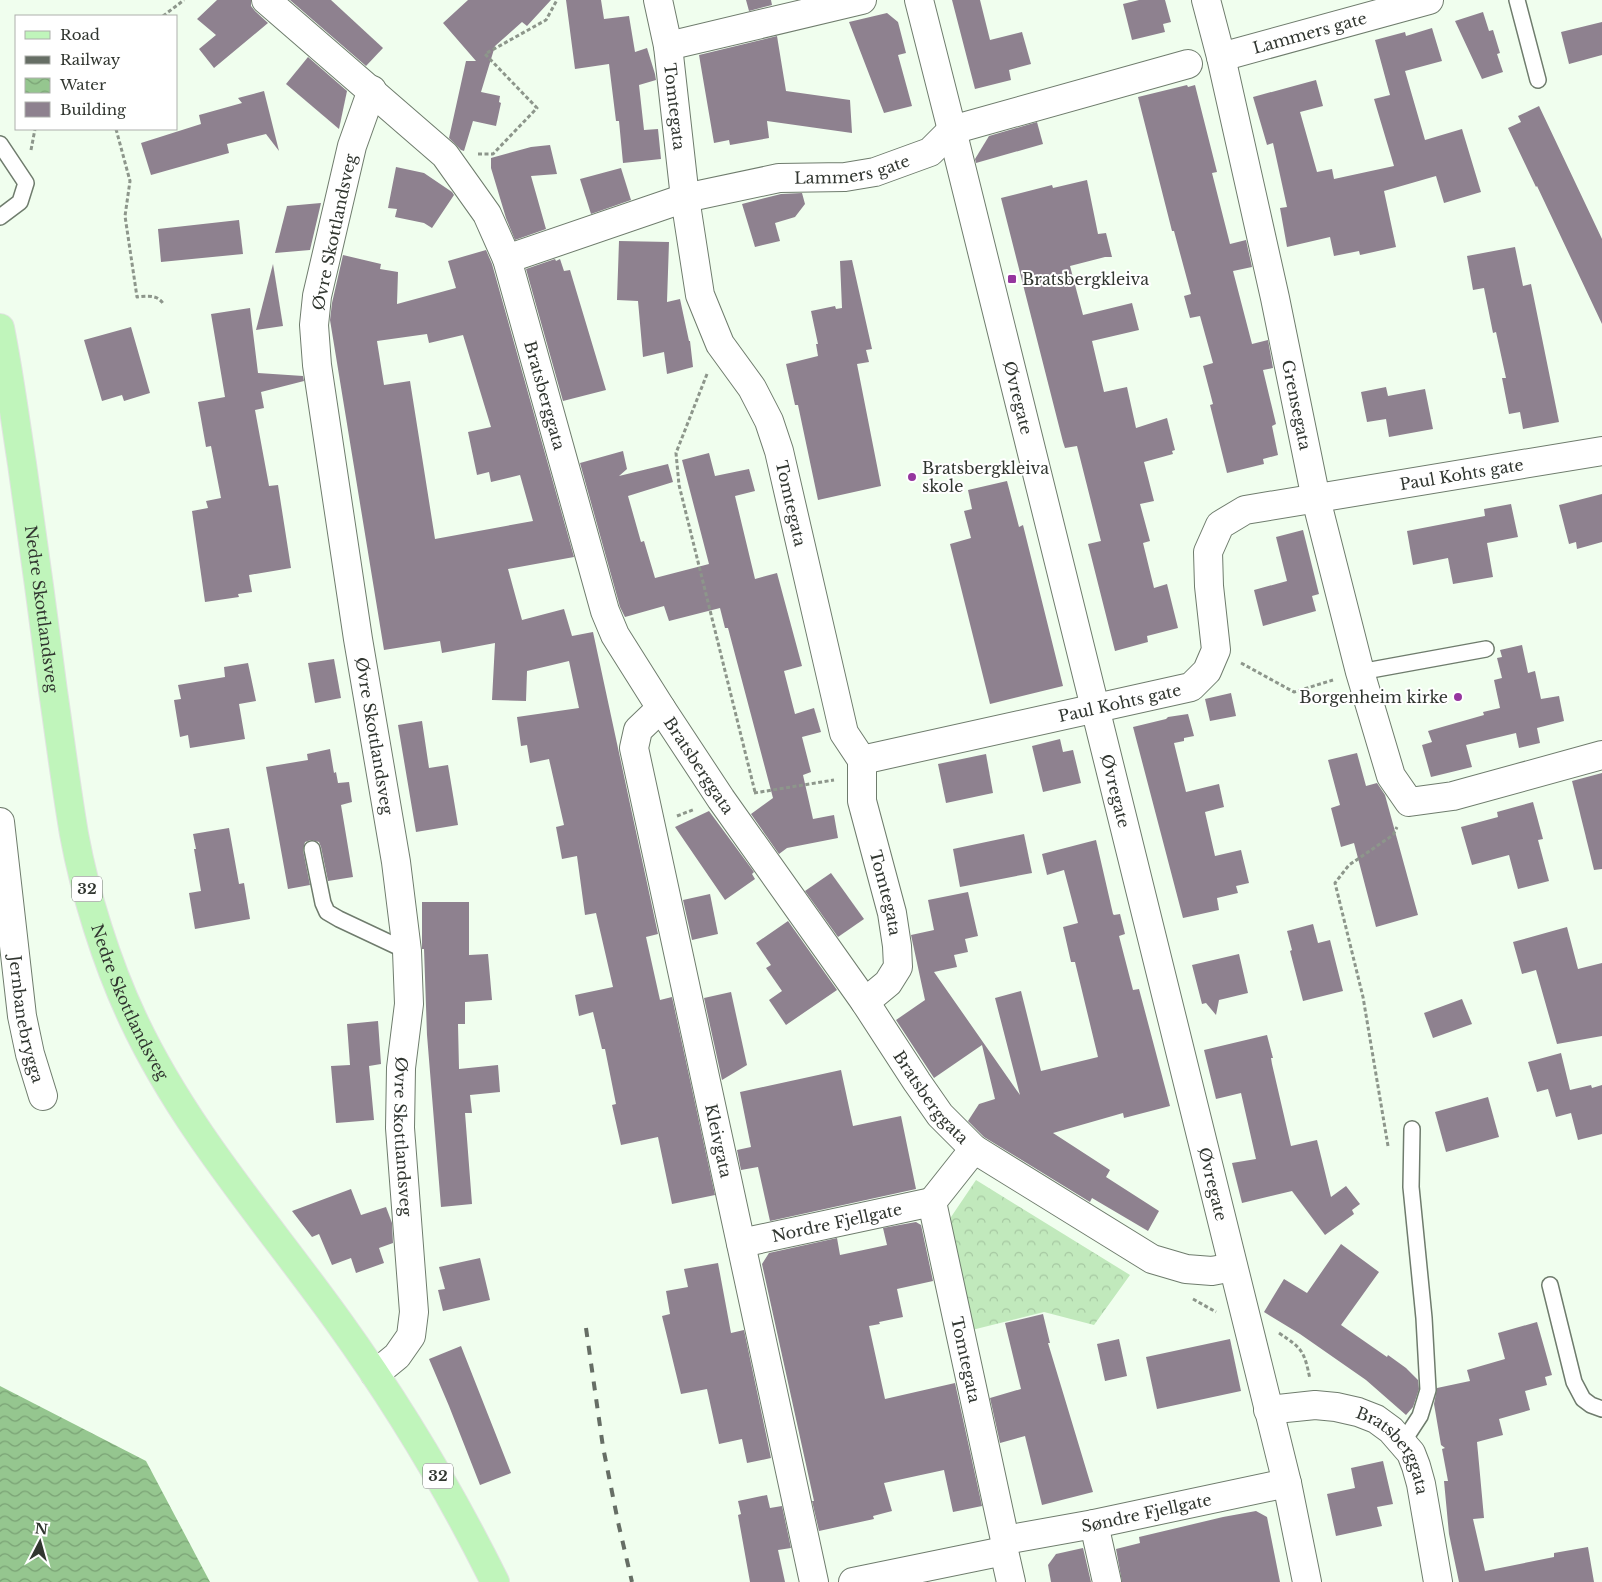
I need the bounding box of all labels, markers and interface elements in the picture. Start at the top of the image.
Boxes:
street label: Lammers gate [1251,8,1369,58]
legend [15,15,178,130]
text: Road [60,25,100,44]
text: Railway [60,50,121,69]
street label: Tomtegata [660,62,690,151]
text: Water [59,75,107,94]
text: Building [60,100,127,119]
street label: Lammers gate [794,150,912,188]
street label: Øvre Skottlandsveg [308,152,360,312]
place label: Bratsbergkleiva [1022,269,1149,289]
marker: Bratsbergkleiva [1006,273,1018,285]
street label: Bratsberggata [520,339,570,452]
street label: Grensegata [1278,358,1316,452]
street label: Øvregate [1000,359,1037,437]
street label: Paul Kohts gate [1398,454,1525,494]
place label: Bratsbergkleiva skole [922,458,1049,496]
street label: Tomtegata [772,459,811,548]
marker: Bratsbergkleiva skole [906,471,918,483]
street label: Nedre Skottlandsveg [21,524,63,694]
street label: Øvre Skottlandsveg [351,655,398,817]
street label: Paul Kohts gate [1056,679,1183,726]
place label: Borgenheim kirke [1299,687,1448,707]
marker: Borgenheim kirke [1452,691,1464,703]
street label: Bratsberggata [660,713,739,818]
street label: Øvregate [1097,752,1134,830]
street label: Tomtegata [866,848,905,937]
road number: 32 [72,876,102,902]
street label: Nedre Skottlandsveg [87,921,173,1084]
street label: Jernbanebrygga [5,952,48,1085]
street label: Bratsberggata [889,1047,973,1148]
street label: Øvre Skottlandsveg [390,1056,417,1217]
street label: Kleivgata [701,1102,736,1180]
street label: Øvregate [1194,1145,1232,1223]
street label: Nordre Fjellgate [770,1199,904,1246]
street label: Tomtegata [947,1315,985,1405]
street label: Bratsberggata [1353,1402,1433,1496]
road number: 32 [423,1464,453,1488]
street label: Søndre Fjellgate [1080,1489,1213,1536]
north arrow [15,1517,65,1567]
text: N [34,1519,49,1539]

